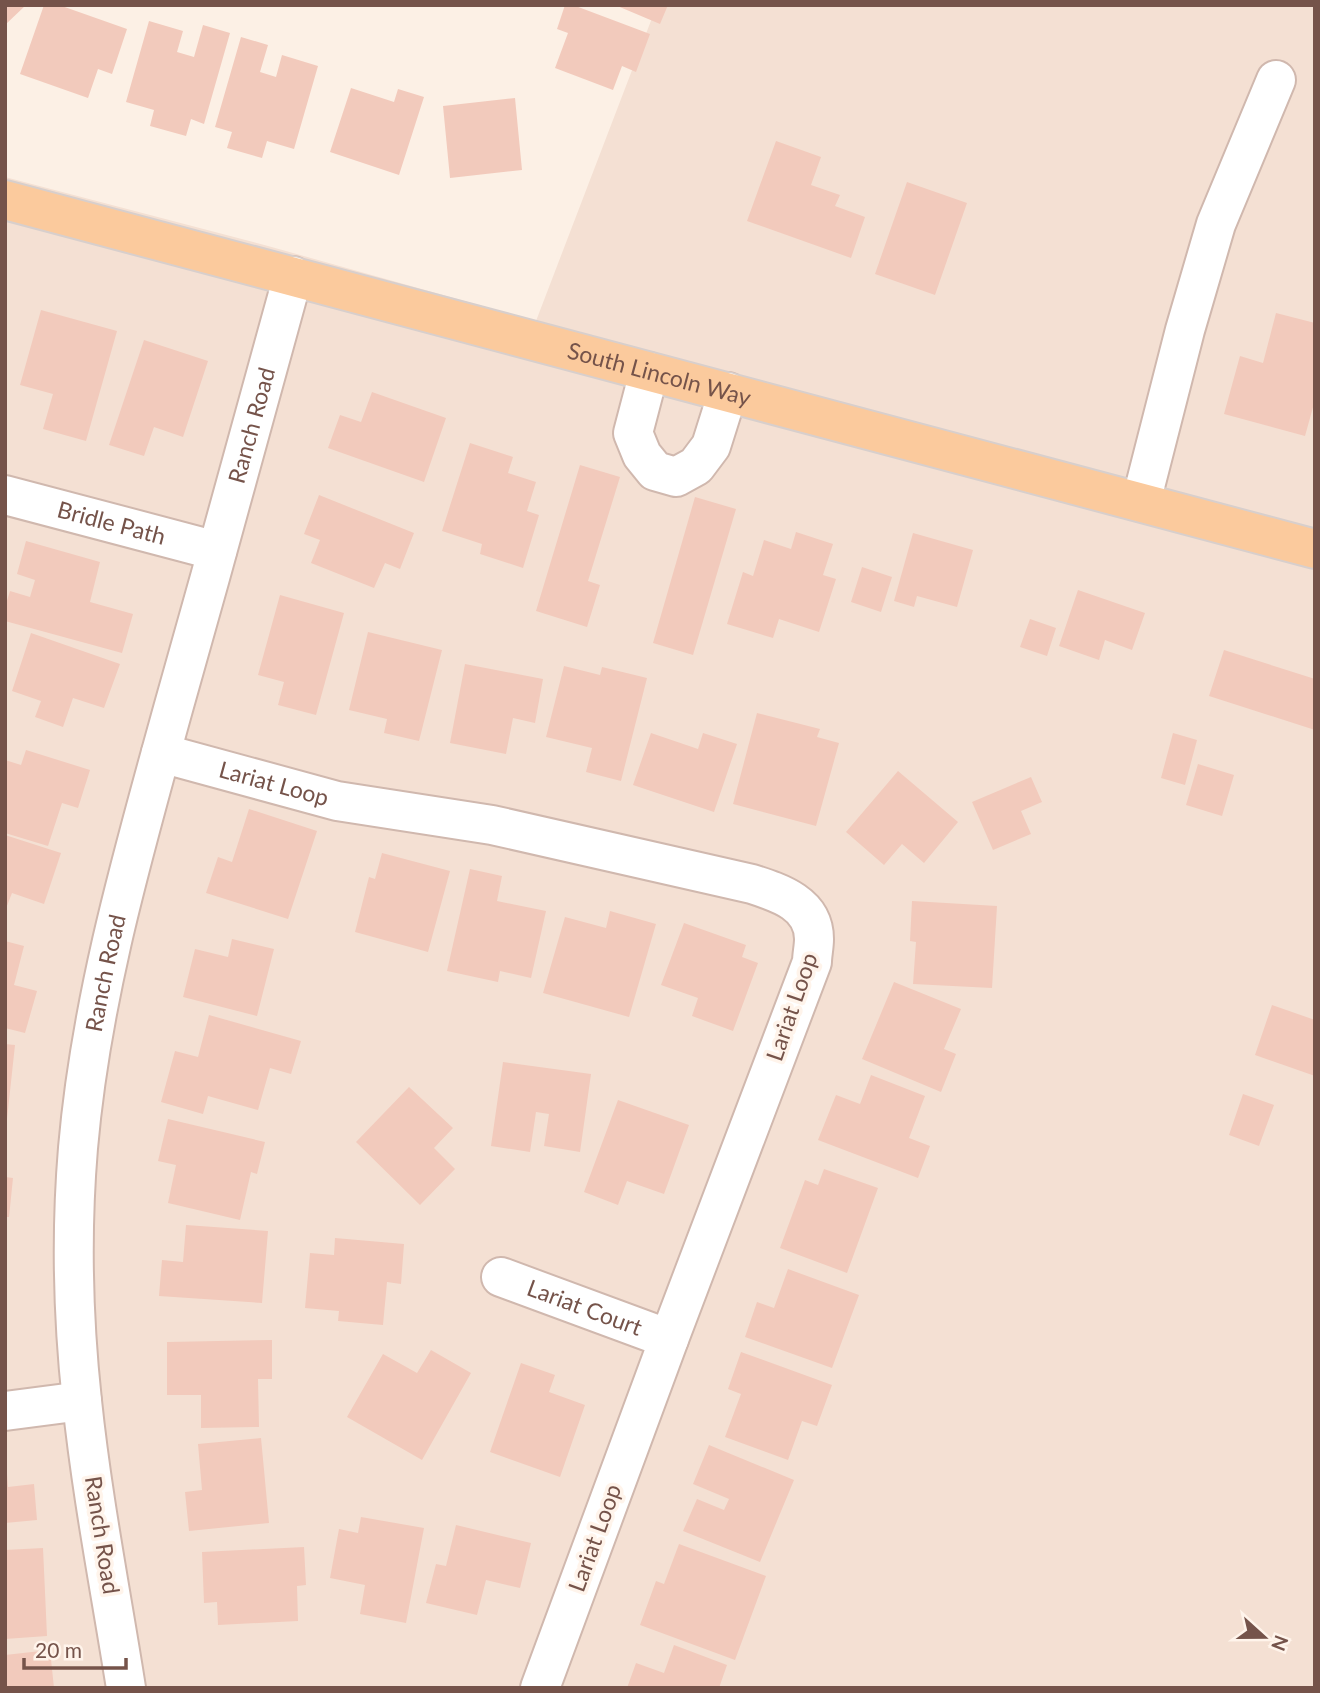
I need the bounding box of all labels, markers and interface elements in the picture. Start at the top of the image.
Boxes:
street label: South Lincoln Way [565,335,754,411]
street label: Ranch Road [222,364,280,486]
street label: Bridle Path [54,494,169,550]
street label: Lariat Loop [216,755,332,811]
street label: Ranch Road [79,911,131,1034]
street label: Lariat Loop [760,949,823,1064]
street label: Lariat Court [524,1273,647,1341]
street label: Ranch Road [80,1474,126,1596]
street label: Lariat Loop [562,1480,626,1595]
north arrow [1229,1602,1299,1672]
scale bar [24,1626,126,1670]
text: N [1267,1632,1294,1654]
text: 20 m [35,1637,82,1662]

